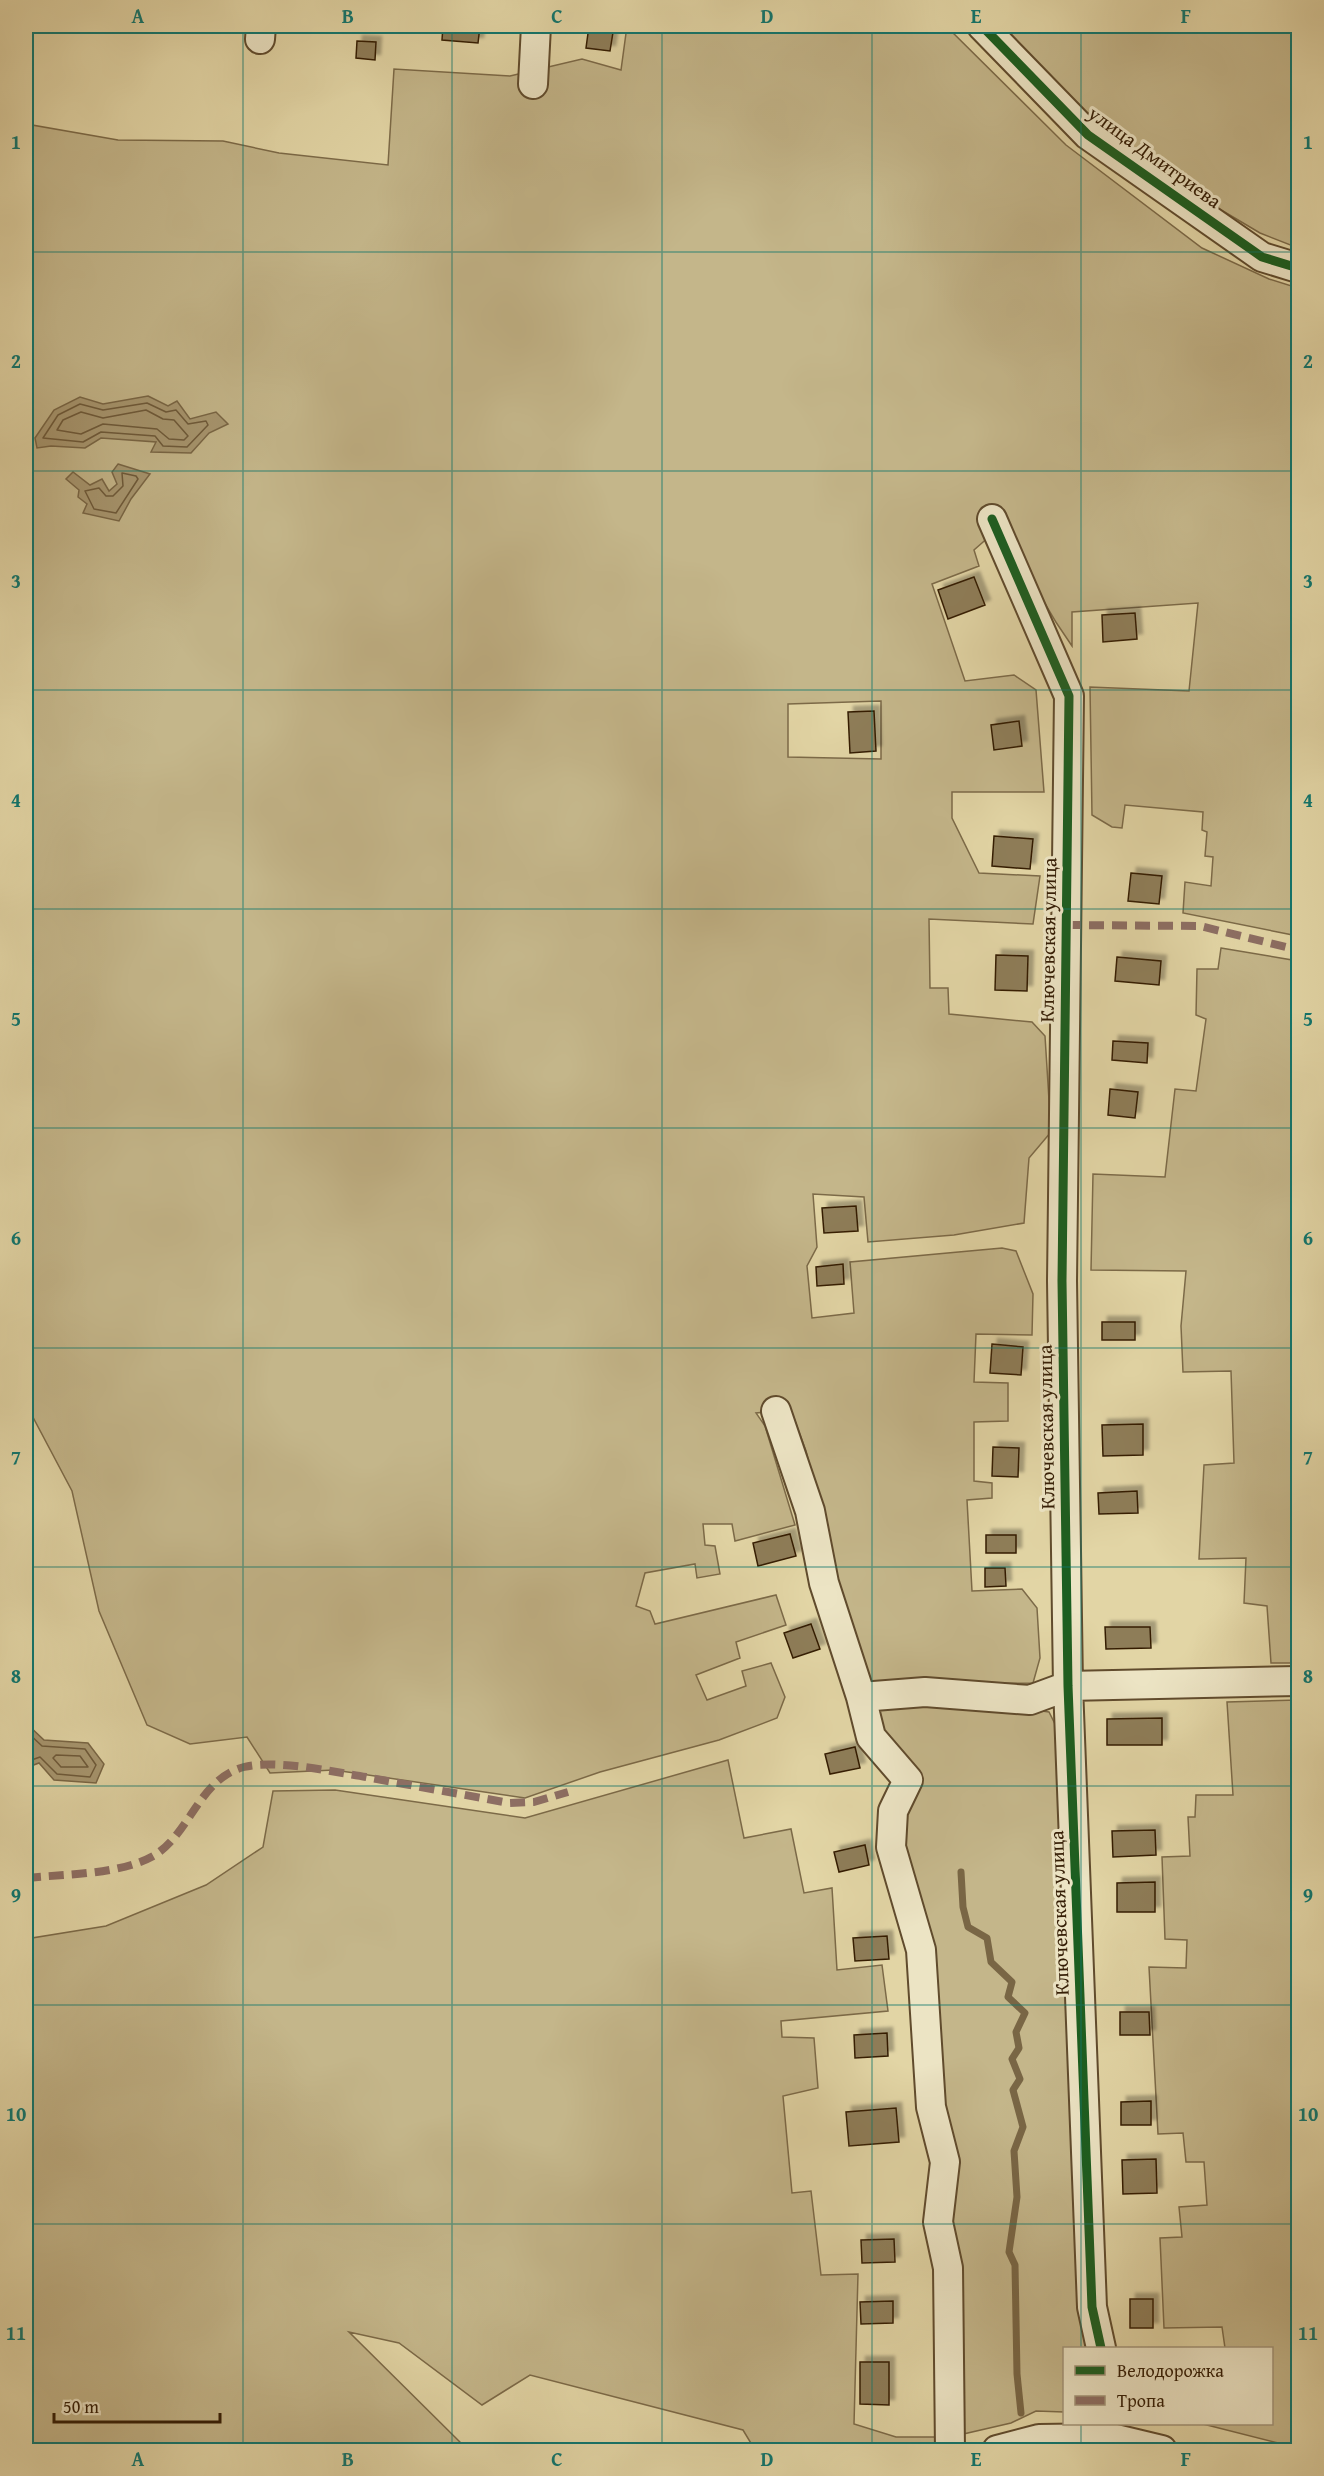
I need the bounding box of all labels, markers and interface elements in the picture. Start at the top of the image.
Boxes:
text: A [132,1,145,30]
text: B [342,1,354,30]
text: C [551,1,563,30]
text: D [760,1,774,30]
text: E [971,1,982,30]
text: F [1181,1,1191,30]
street label: улица Дмитриева [1082,98,1228,215]
text: 1 [11,127,21,156]
text: 1 [1303,127,1313,156]
text: 2 [11,346,21,375]
text: 2 [1303,346,1313,375]
text: 3 [11,566,21,595]
text: 3 [1303,566,1313,595]
text: 4 [11,785,21,814]
text: 4 [1303,785,1313,814]
street label: Ключевская улица [1032,857,1063,1023]
text: 5 [11,1004,21,1033]
text: 5 [1303,1004,1313,1033]
text: 6 [11,1223,21,1252]
text: 6 [1303,1223,1313,1252]
street label: Ключевская улица [1030,1344,1061,1510]
text: 7 [11,1442,21,1471]
text: 7 [1303,1442,1313,1471]
text: 8 [11,1661,21,1690]
text: 8 [1303,1661,1313,1690]
street label: Ключевская улица [1041,1830,1076,1996]
text: 9 [11,1880,21,1909]
text: 9 [1303,1880,1313,1909]
text: 10 [6,2099,26,2128]
text: 10 [1298,2099,1318,2128]
text: 11 [6,2318,26,2347]
text: 11 [1298,2318,1318,2347]
legend [1063,2347,1273,2425]
text: Велодорожка [1117,2357,1224,2384]
scale bar [54,2386,220,2424]
text: Тропа [1117,2387,1165,2414]
text: 50 m [63,2393,99,2420]
text: A [132,2444,145,2473]
text: B [342,2444,354,2473]
text: C [551,2444,563,2473]
text: D [760,2444,774,2473]
text: E [971,2444,982,2473]
text: F [1181,2444,1191,2473]

